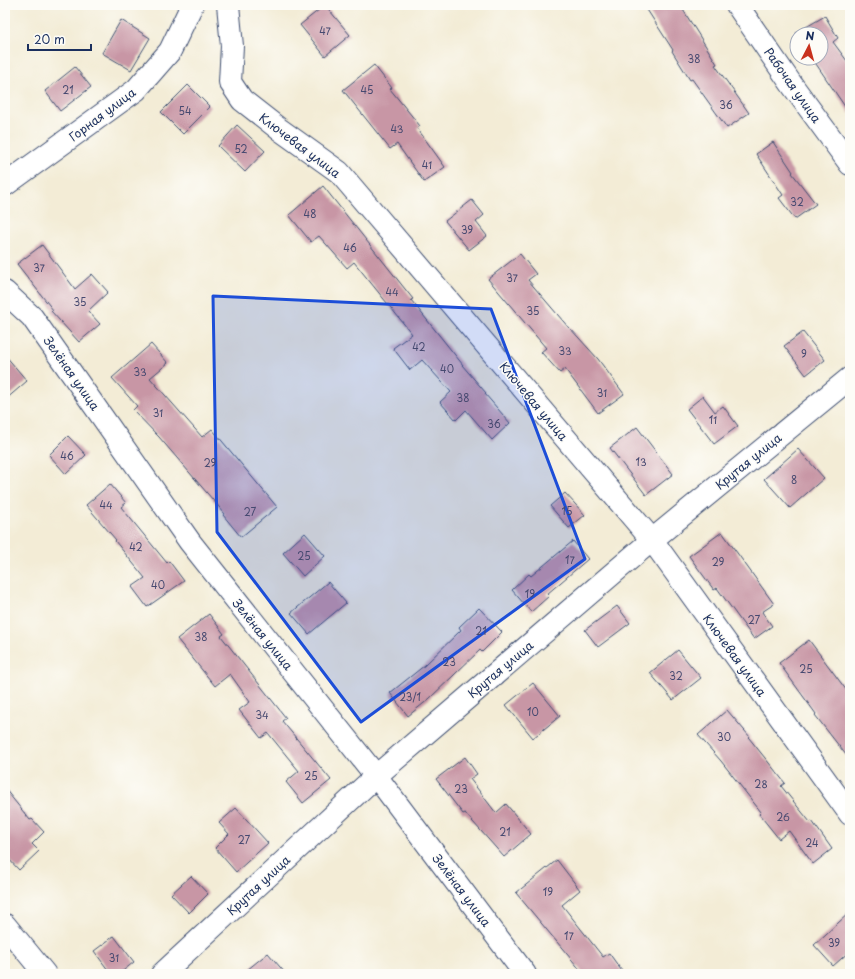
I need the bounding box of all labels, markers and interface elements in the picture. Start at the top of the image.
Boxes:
house number: 47 [319,23,332,38]
scale bar [28,26,91,52]
north arrow [789,26,829,66]
text: N [805,27,816,44]
text: 20 m [34,30,65,48]
street label: Рабочая улица [760,44,826,127]
house number: 38 [688,51,700,66]
house number: 21 [62,82,74,97]
house number: 45 [361,82,373,97]
street label: Горная улица [65,83,139,145]
house number: 36 [719,97,733,112]
house number: 54 [178,103,192,118]
street label: Ключевая улица [256,108,345,182]
house number: 43 [391,121,404,136]
house number: 52 [234,141,248,156]
house number: 41 [422,157,432,172]
house number: 32 [790,194,804,209]
house number: 48 [304,206,316,221]
house number: 39 [461,222,473,237]
house number: 46 [343,240,357,255]
house number: 37 [33,260,46,275]
house number: 37 [506,270,519,285]
house number: 44 [385,284,399,299]
house number: 35 [74,294,86,309]
house number: 35 [527,303,539,318]
street label: Зелёная улица [40,332,105,414]
house number: 42 [412,339,426,354]
house number: 33 [558,343,572,358]
house number: 9 [801,346,807,361]
street label: Ключевая улица [496,358,573,445]
house number: 40 [440,361,454,376]
house number: 33 [133,364,147,379]
house number: 31 [597,385,607,400]
house number: 38 [457,390,469,405]
house number: 31 [153,405,163,420]
house number: 11 [709,412,717,427]
house number: 36 [487,416,501,431]
street label: Крутая улица [711,428,786,494]
house number: 46 [60,448,74,463]
house number: 13 [635,454,647,469]
house number: 29 [204,455,217,470]
house number: 8 [791,472,797,487]
house number: 44 [99,497,113,512]
house number: 15 [562,503,572,518]
house number: 27 [244,504,257,519]
house number: 42 [129,539,143,554]
house number: 25 [297,548,311,563]
house number: 17 [565,552,576,567]
house number: 29 [712,554,725,569]
house number: 40 [151,577,165,592]
house number: 19 [525,586,535,601]
street label: Зелёная улица [229,594,298,674]
street label: Ключевая улица [699,610,771,700]
house number: 27 [748,612,761,627]
house number: 21 [475,623,487,638]
house number: 38 [195,629,207,644]
street label: Крутая улица [463,636,537,702]
house number: 23 [442,654,456,669]
house number: 25 [799,661,813,676]
house number: 32 [669,668,683,683]
house number: 23/1 [399,689,421,704]
house number: 10 [527,704,539,719]
house number: 34 [255,707,269,722]
house number: 30 [717,729,731,744]
house number: 25 [304,768,318,783]
house number: 28 [754,776,768,791]
house number: 23 [454,781,468,796]
house number: 26 [776,809,790,824]
house number: 21 [499,824,511,839]
house number: 27 [238,832,251,847]
house number: 24 [805,835,819,850]
street label: Крутая улица [222,850,294,919]
street label: Зелёная улица [429,850,496,931]
house number: 19 [543,884,553,899]
house number: 17 [564,928,575,943]
house number: 39 [828,935,840,950]
house number: 31 [109,950,119,965]

